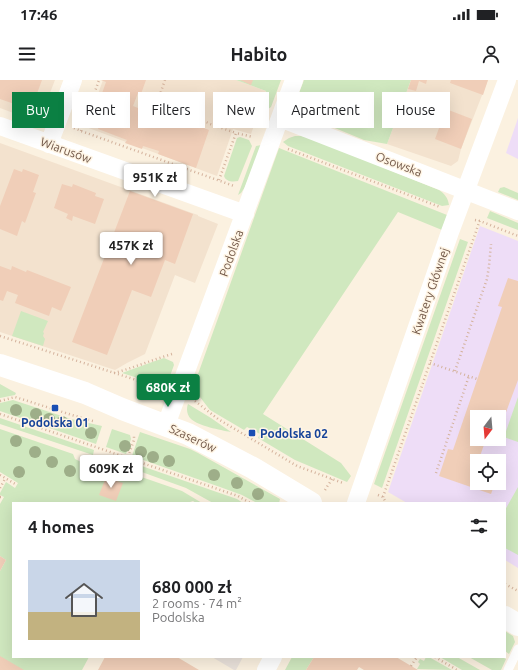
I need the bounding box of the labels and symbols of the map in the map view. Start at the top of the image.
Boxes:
street label: Wiarusów [39,135,94,165]
street label: Osowska [374,149,424,179]
pin: 951K zł [118,164,192,198]
street label: Podolska [217,228,245,278]
pin: 457K zł [94,232,168,266]
street label: Kwatery Głównej [409,246,451,336]
pin: 680K zł [131,374,205,408]
marker: Podolska 01 [50,403,60,413]
north arrow [470,410,506,446]
place label: Podolska 01 [21,416,89,429]
street label: Szaserów [167,421,219,455]
place label: Podolska 02 [260,427,328,440]
marker: Podolska 02 [247,428,257,438]
pin: 609K zł [74,455,148,489]

